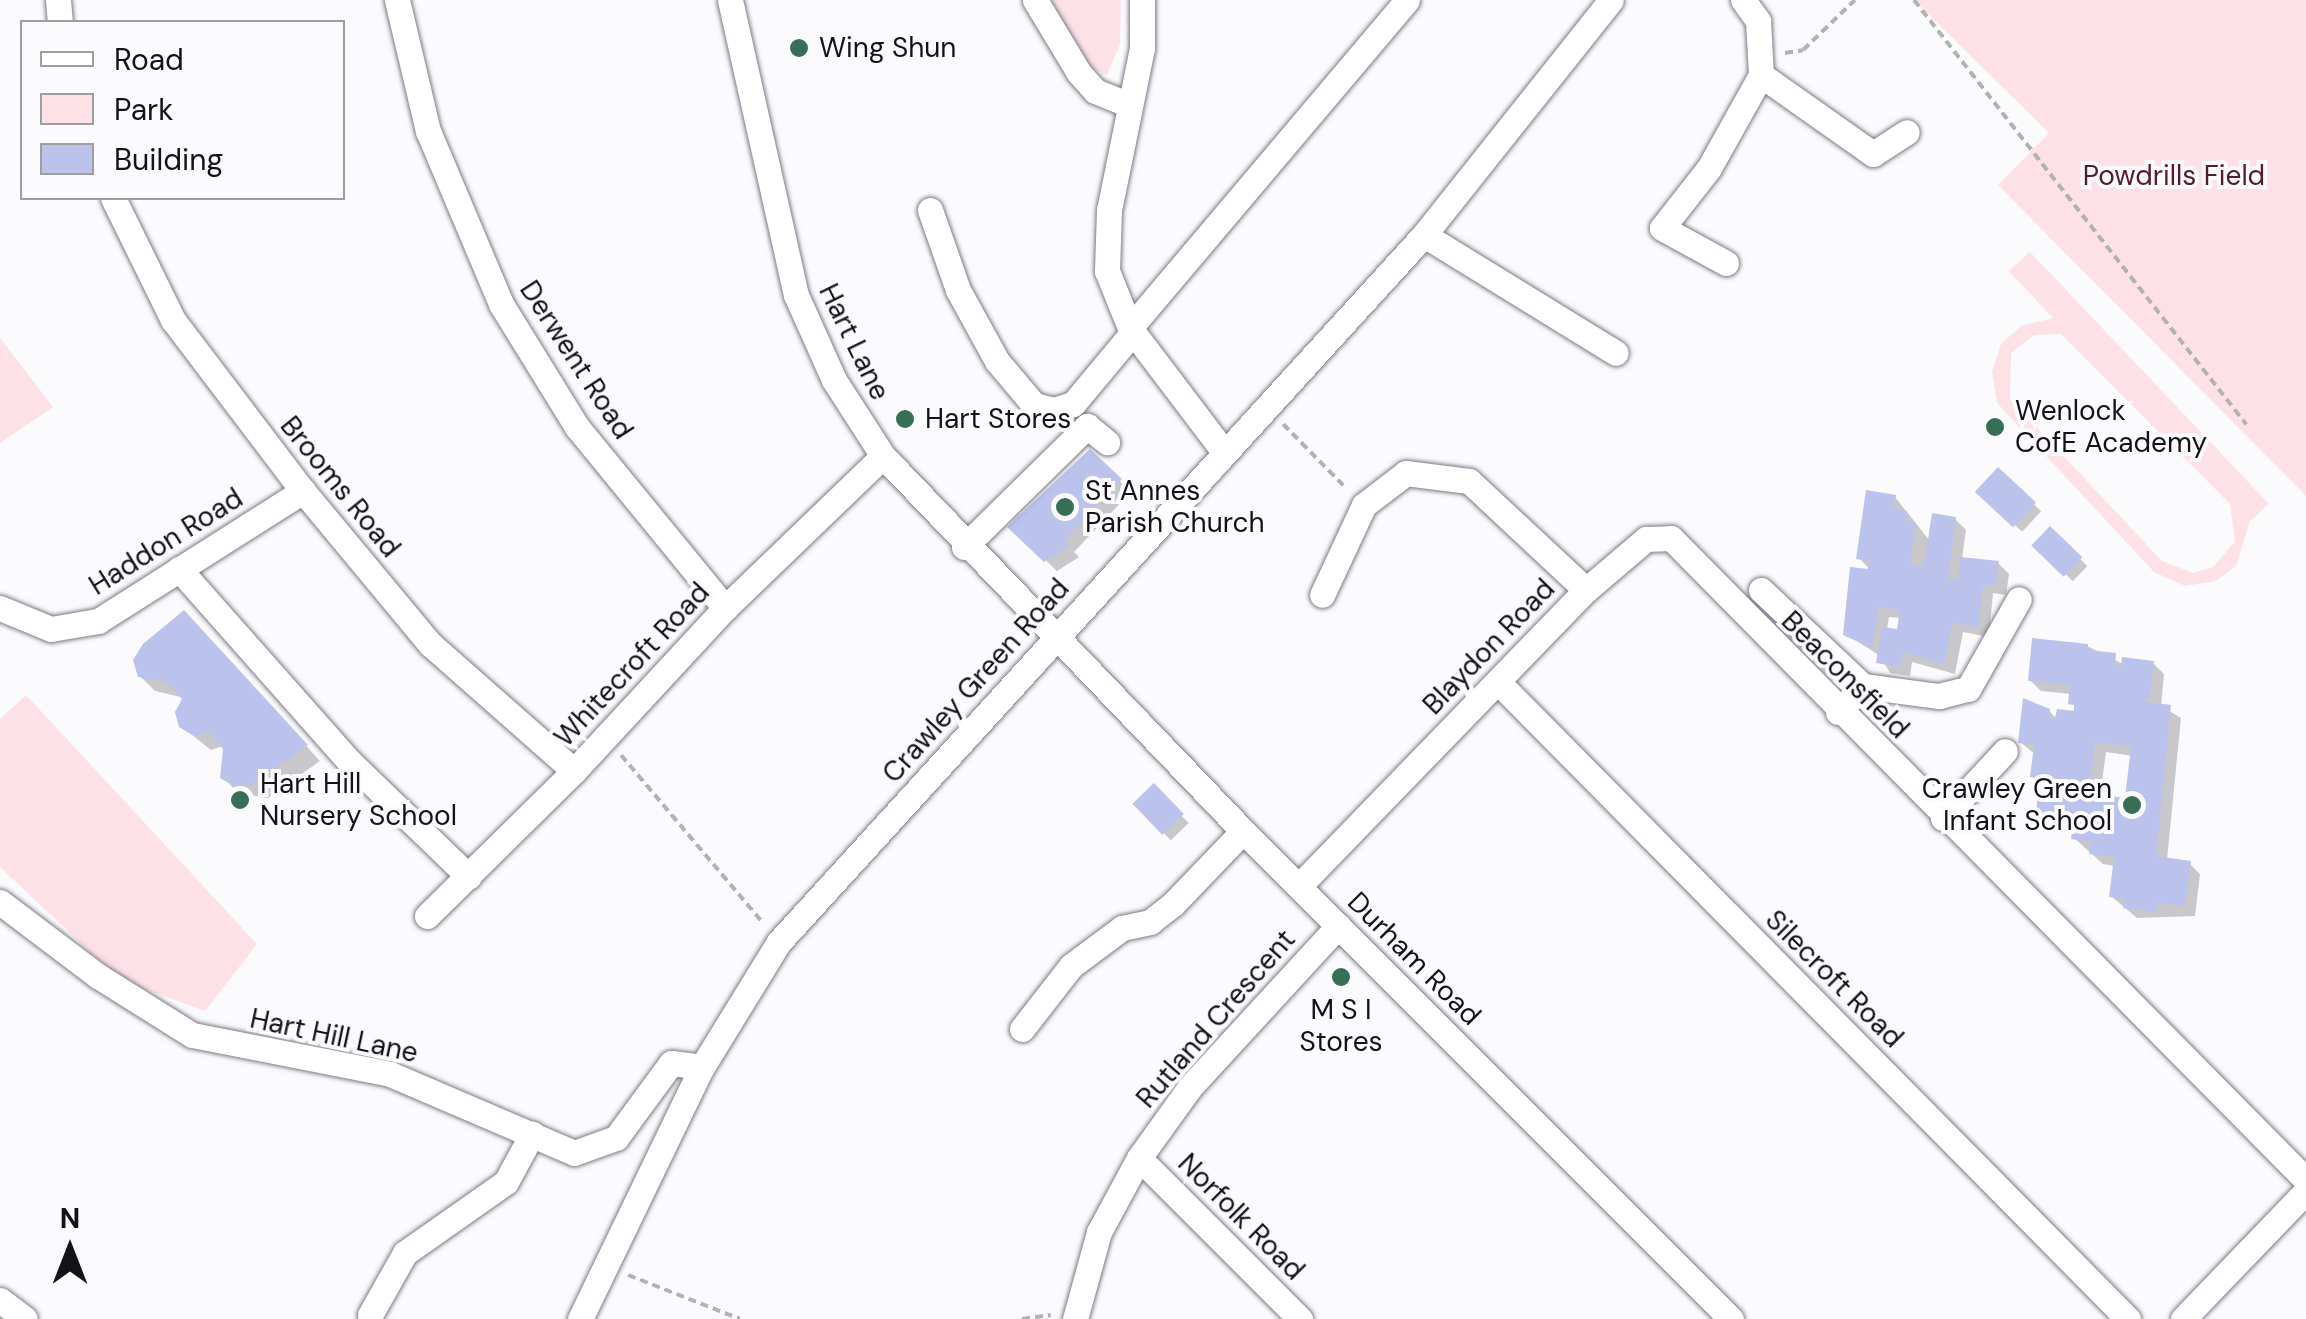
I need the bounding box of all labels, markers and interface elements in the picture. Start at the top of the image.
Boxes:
legend [20,20,345,200]
place label: Wing Shun [819,31,956,65]
marker: Wing Shun [788,37,810,59]
text: Road [114,40,184,79]
text: Park [114,90,173,129]
text: Building [114,140,223,179]
park label: Powdrills Field [2083,159,2265,193]
street label: Derwent Road [512,275,640,445]
street label: Hart Lane [811,278,897,406]
place label: Wenlock CofE Academy [2015,394,2207,460]
place label: Hart Stores [925,402,1071,436]
marker: Hart Stores [894,408,916,430]
street label: Brooms Road [273,410,407,564]
marker: Wenlock CofE Academy [1984,416,2006,438]
place label: St Annes Parish Church [1085,474,1265,540]
street label: Haddon Road [83,481,249,603]
marker: St Annes Parish Church [1054,496,1076,518]
street label: Crawley Green Road [876,572,1076,790]
street label: Blaydon Road [1416,572,1562,722]
street label: Whitecroft Road [547,576,717,754]
street label: Beaconsfield [1774,604,1916,746]
place label: Hart Hill Nursery School [260,767,457,833]
place label: Crawley Green Infant School [1922,772,2112,838]
marker: Hart Hill Nursery School [229,789,251,811]
marker: Crawley Green Infant School [2121,794,2143,816]
street label: Durham Road [1340,885,1488,1033]
street label: Silecroft Road [1758,903,1910,1055]
street label: Rutland Crescent [1130,923,1302,1115]
marker: M S I Stores [1330,966,1352,988]
place label: M S I Stores [1299,993,1383,1059]
street label: Hart Hill Lane [247,1002,421,1070]
street label: Norfolk Road [1171,1147,1311,1287]
north arrow [20,1199,120,1299]
text: N [60,1200,80,1237]

